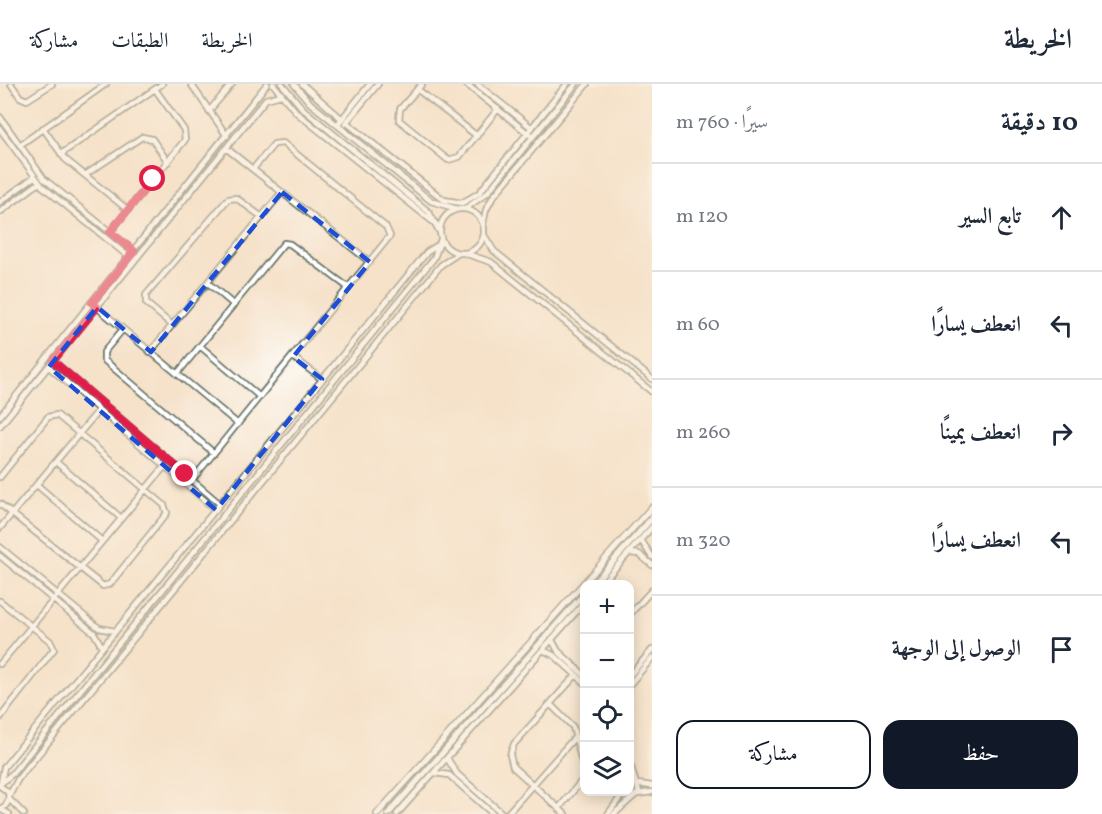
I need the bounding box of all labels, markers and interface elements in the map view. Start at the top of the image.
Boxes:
text: الخريطة [1004,21,1072,60]
text: مشاركة [30,27,78,56]
text: الطبقات [111,27,168,56]
text: الخريطة [201,27,253,56]
text: 10 دقيقة [1001,105,1078,141]
text: سيرًا · 760 m [676,109,768,137]
route start [139,165,165,191]
icon: ahead [1045,201,1078,234]
text: تابع السير [959,202,1021,233]
text: 120 m [676,203,728,231]
icon: left [1045,309,1078,342]
text: انعطف يسارًا [931,310,1021,341]
text: 60 m [676,311,720,339]
icon: right [1045,417,1078,450]
text: انعطف يمينًا [940,418,1021,449]
text: 260 m [676,419,731,447]
route end [171,460,197,486]
icon: left [1045,525,1078,558]
text: انعطف يسارًا [931,526,1021,557]
text: 320 m [676,527,731,555]
map controls [580,580,634,796]
button: + [580,580,634,634]
icon: arrive [1045,633,1078,666]
button: − [580,634,634,688]
text: الوصول إلى الوجهة [892,634,1021,665]
button: locate [580,688,634,742]
button: مشاركة [676,720,871,789]
button: حفظ [883,720,1078,789]
button: layers [580,742,634,796]

